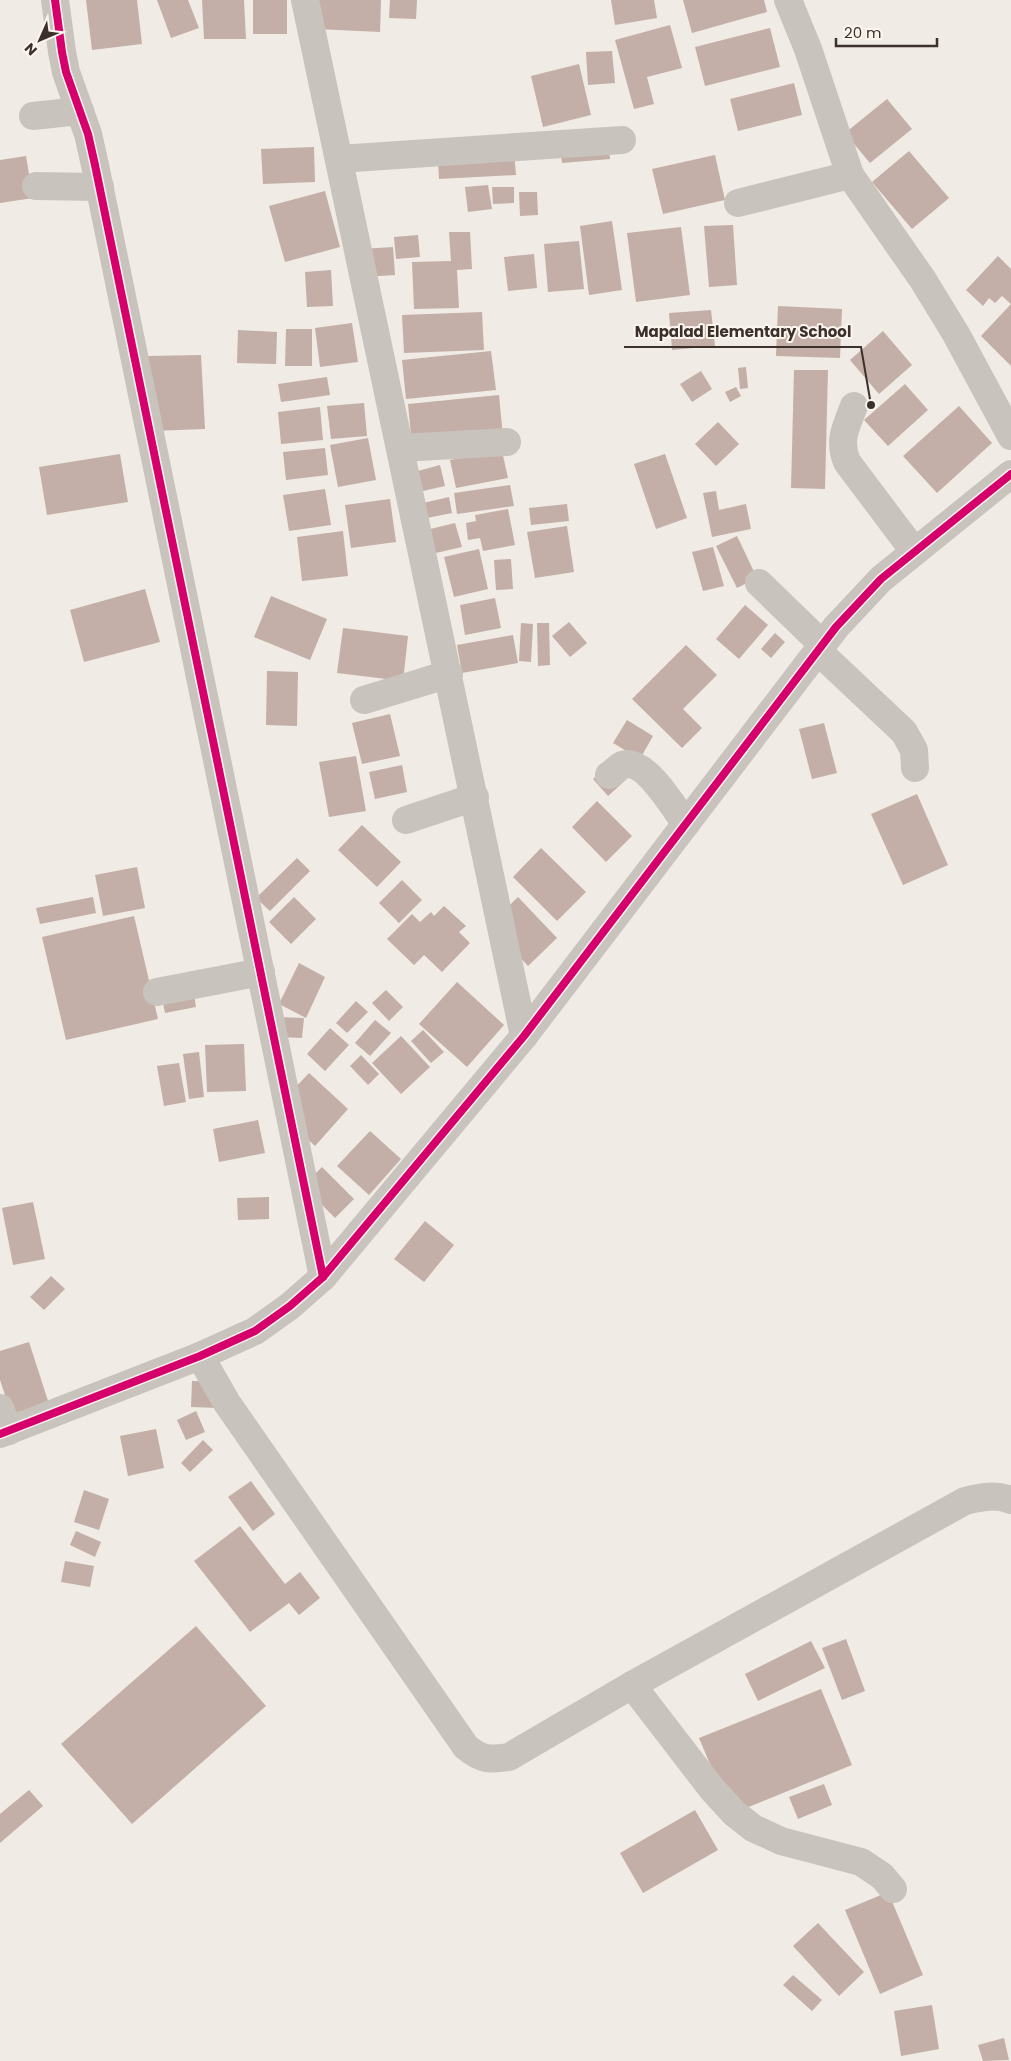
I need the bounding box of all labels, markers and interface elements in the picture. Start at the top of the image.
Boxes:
north arrow [15,15,65,65]
scale bar [836,15,937,47]
text: 20 m [844,22,882,43]
text: N [20,38,42,60]
callout: Mapalad Elementary School [624,317,861,347]
text: Mapalad Elementary School [635,321,851,342]

